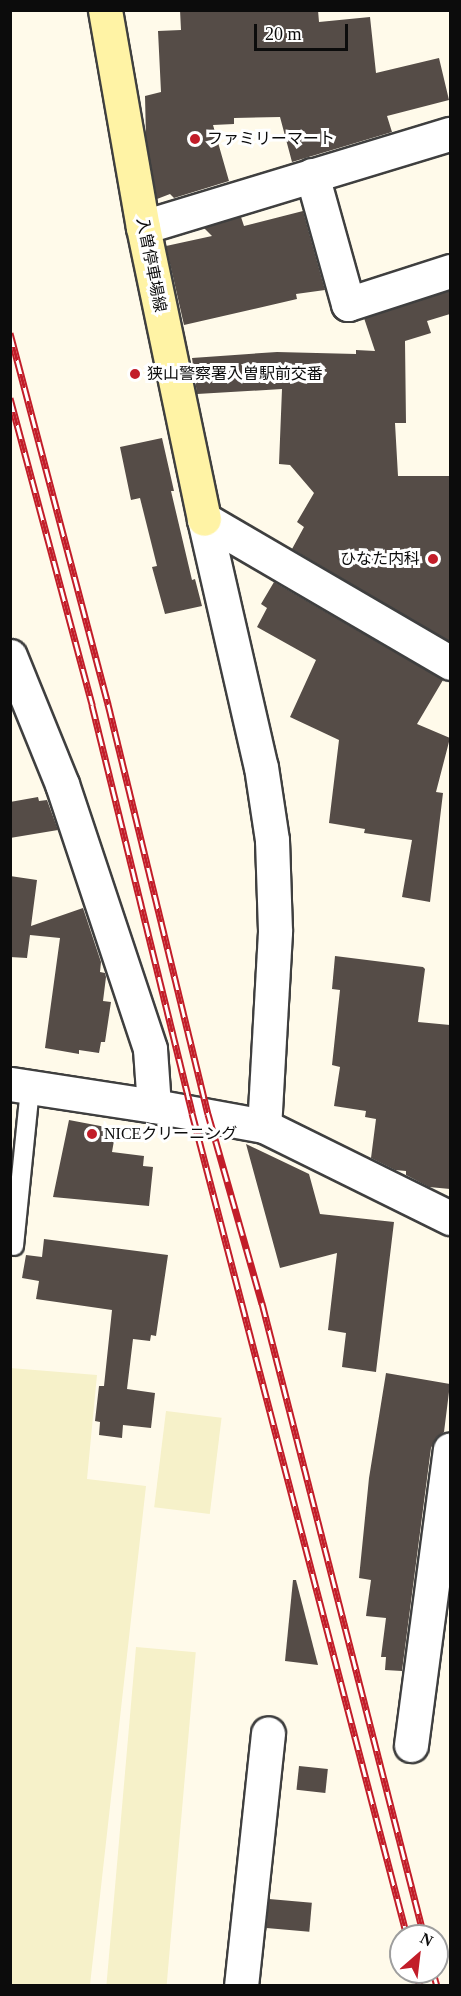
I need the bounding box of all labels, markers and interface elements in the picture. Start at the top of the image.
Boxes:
scale bar [257,12,352,50]
text: 20 m [265,24,302,44]
place label: ファミリーマート [207,129,335,149]
marker: ファミリーマート [188,132,202,146]
street label: 入曽停車場線 [132,216,170,314]
place label: 狭山警察署入曽駅前交番 [147,364,323,384]
marker: 狭山警察署入曽駅前交番 [128,367,142,381]
place label: ひなた内科 [340,549,420,569]
marker: ひなた内科 [424,550,442,568]
place label: NICEクリーニング [104,1124,237,1144]
marker: NICEクリーニング [85,1127,99,1141]
north arrow [389,1924,449,1984]
text: N [418,1929,436,1950]

